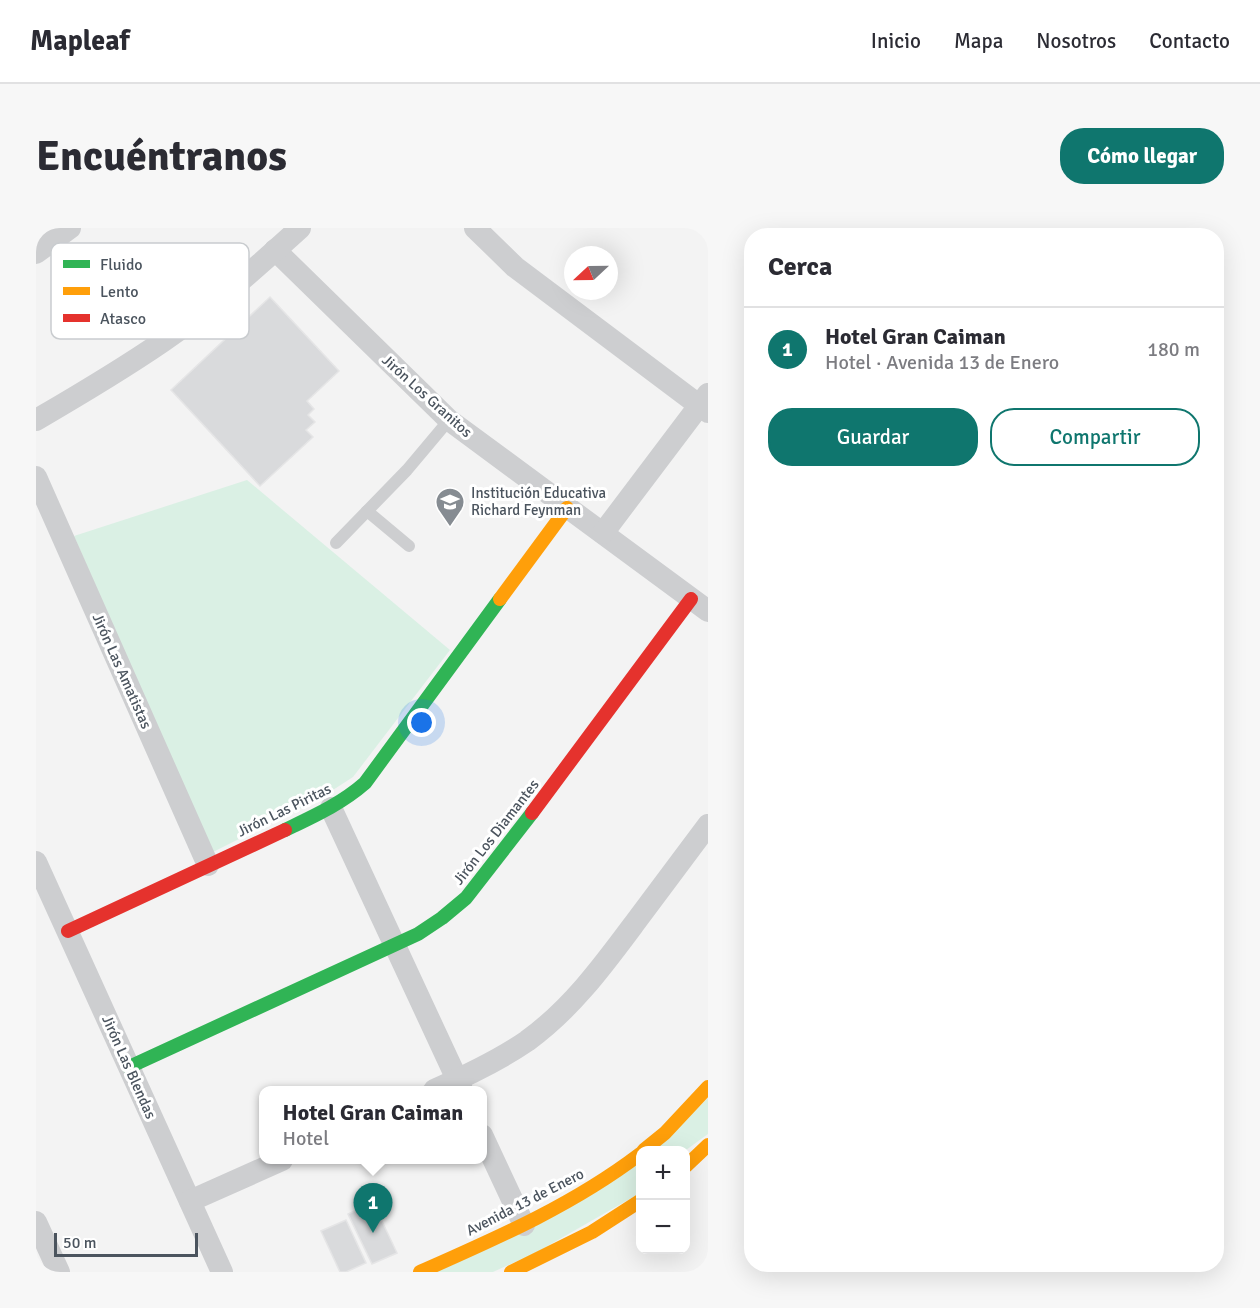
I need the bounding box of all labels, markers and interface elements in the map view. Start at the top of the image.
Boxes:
text: Mapleaf [30,24,130,58]
text: Inicio [871,28,921,54]
text: Mapa [954,28,1003,54]
text: Nosotros [1036,28,1116,54]
text: Contacto [1149,28,1230,54]
button: Cómo llegar [1060,128,1224,184]
text: Encuéntranos [36,131,287,182]
legend [51,243,249,339]
north arrow [564,246,618,300]
text: Cerca [768,251,832,283]
text: Fluido [100,255,143,275]
text: Lento [100,282,138,302]
text: Atasco [100,309,146,329]
text: Hotel Gran Caiman [825,323,1006,350]
text: 1 [782,337,793,362]
text: 180 m [1147,337,1200,362]
text: Hotel · Avenida 13 de Enero [825,350,1059,375]
street label: Jirón Los Granitos [378,351,476,441]
button: Guardar [768,408,978,466]
button: Compartir [990,408,1200,466]
place label: Institución Educativa Richard Feynman [471,484,606,519]
school or university icon: Institución Educativa Richard Feynman [434,486,466,528]
street label: Jirón Las Amatistas [88,610,156,732]
your location [407,708,436,737]
street label: Jirón Los Diamantes [449,775,543,888]
street label: Jirón Las Piritas [234,779,334,840]
street label: Jirón Las Blendas [98,1012,160,1122]
popup [259,1086,487,1164]
text: Hotel Gran Caiman [283,1099,463,1126]
text: Hotel [283,1126,329,1151]
map controls [636,1146,690,1254]
button: + [636,1146,690,1200]
street label: Avenida 13 de Enero [463,1164,587,1239]
pin: 1 [354,1184,392,1233]
button: − [636,1200,690,1254]
scale bar [54,1230,198,1258]
text: 50 m [63,1233,97,1253]

